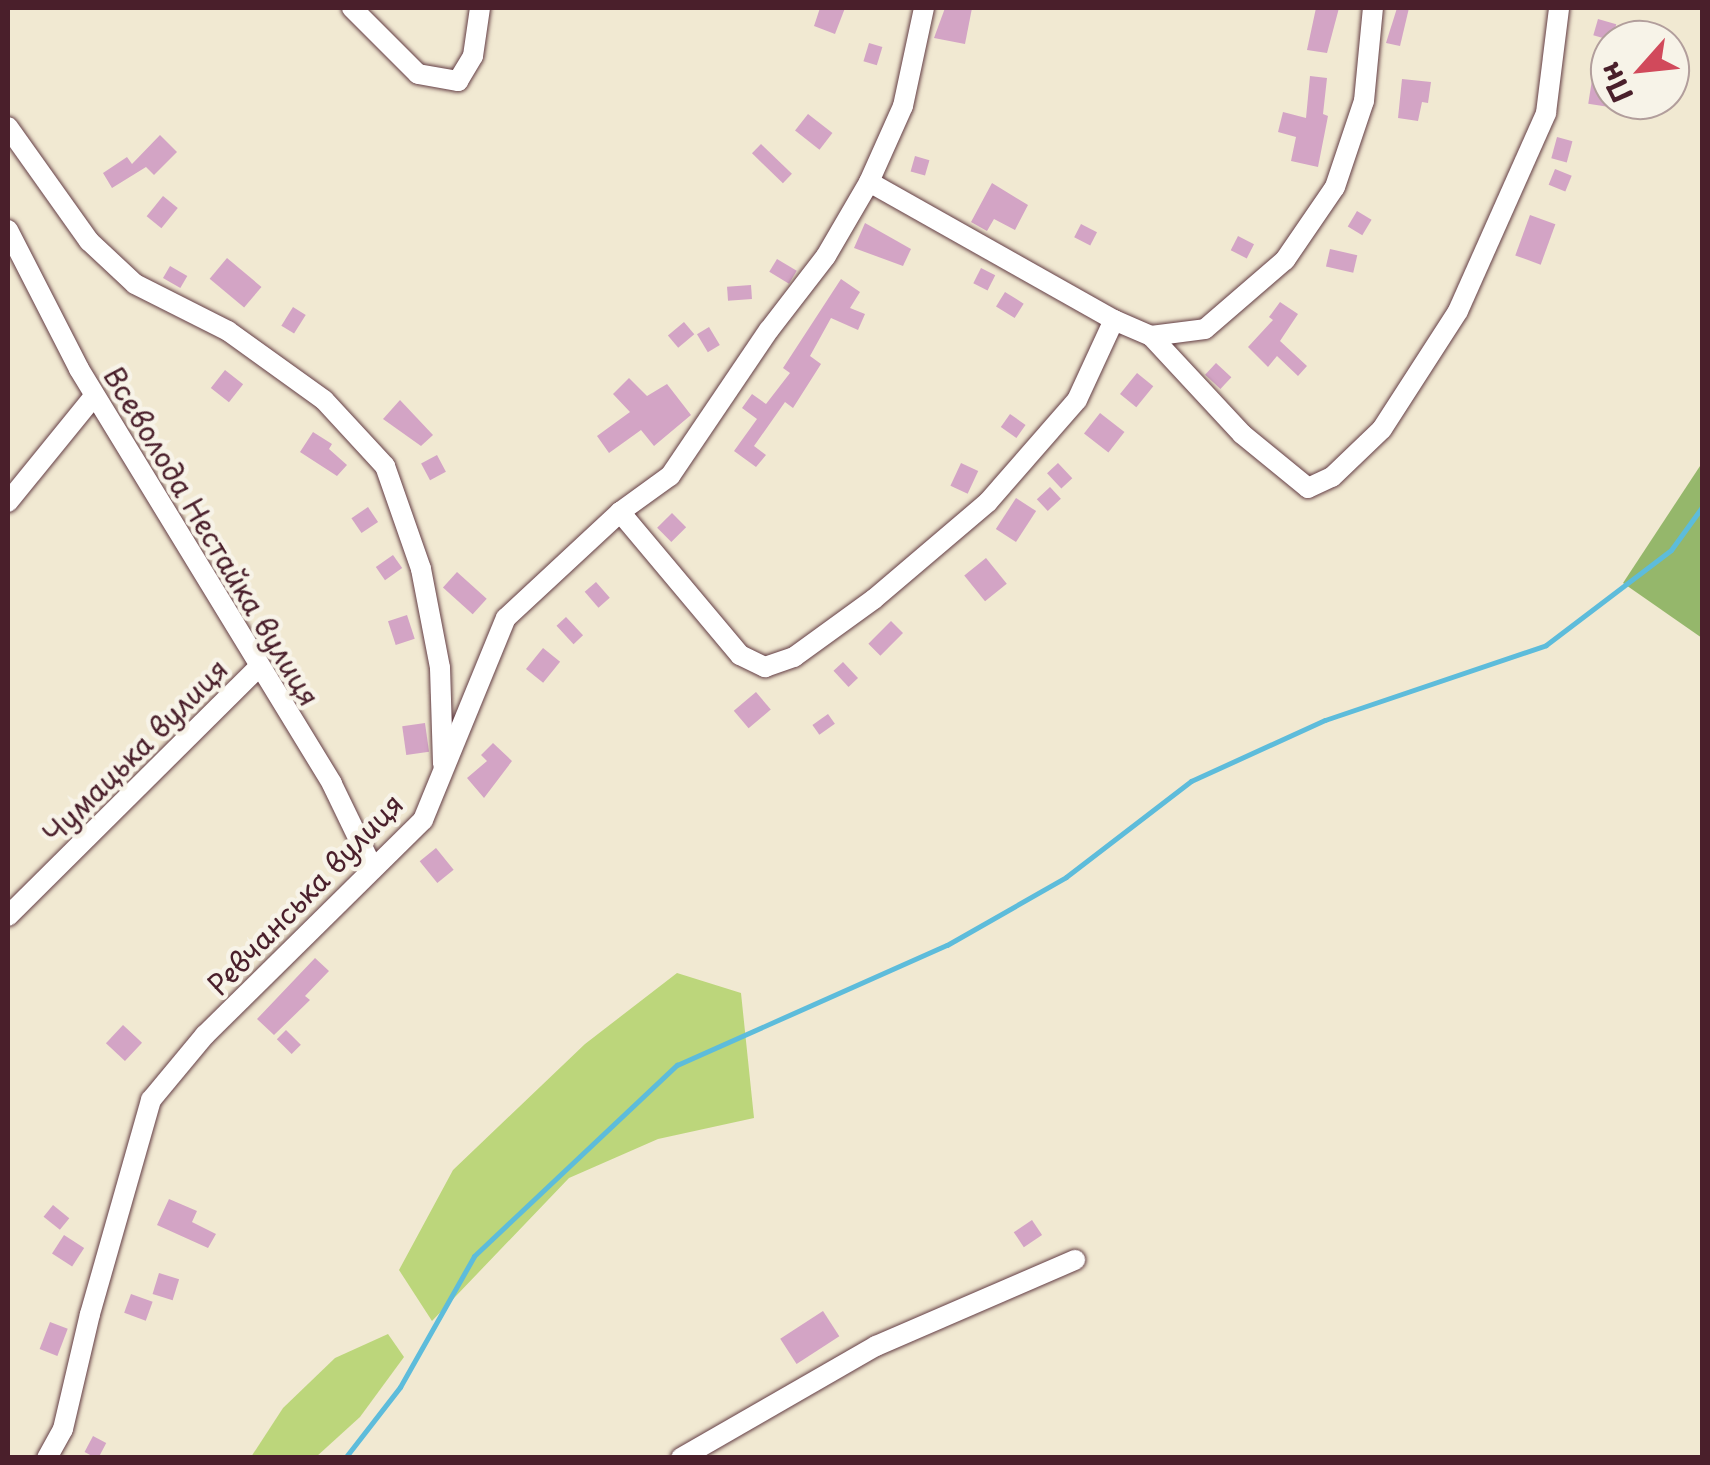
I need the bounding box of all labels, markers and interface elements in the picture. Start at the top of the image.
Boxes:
north arrow [1590,20,1690,120]
text: Пн [1586,55,1643,111]
street label: Всеволода Нестайка вулиця [96,359,328,713]
street label: Чумацька вулиця [35,651,235,851]
street label: Ревчанська вулиця [200,786,410,1002]

